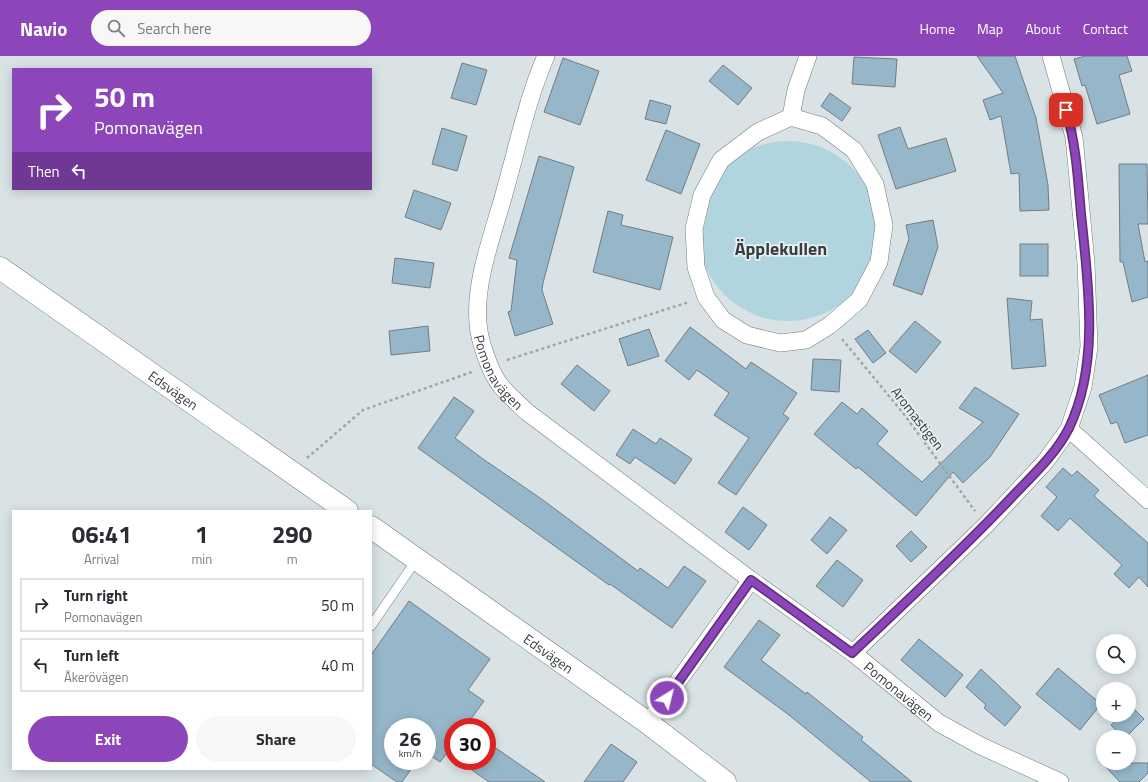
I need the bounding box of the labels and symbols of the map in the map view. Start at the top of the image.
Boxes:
pin [1049,93,1083,127]
district label: Äpplekullen [735,235,827,262]
street label: Pomonavägen [469,332,528,414]
street label: Edsvägen [144,365,203,415]
street label: Aromastigen [887,382,949,454]
street label: Edsvägen [520,628,578,678]
street label: Pomonavägen [860,656,939,725]
position arrow [646,677,688,719]
speed limit sign: 30 [444,718,496,770]

